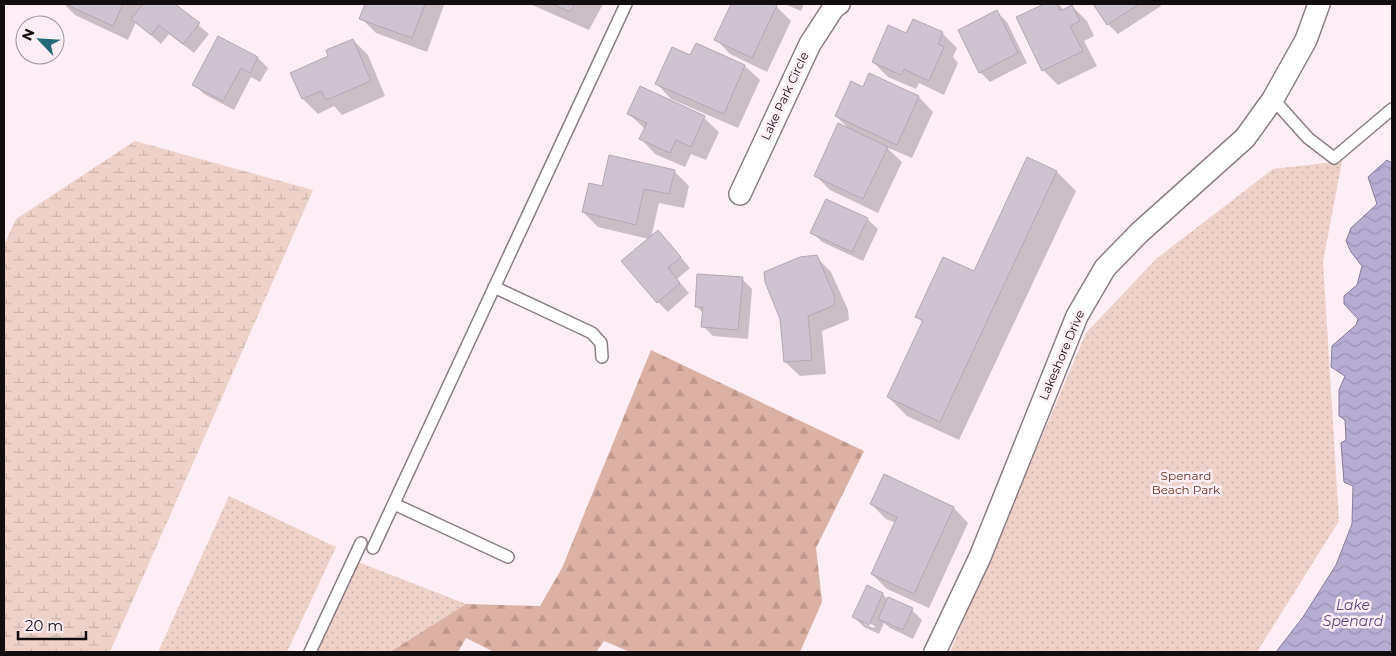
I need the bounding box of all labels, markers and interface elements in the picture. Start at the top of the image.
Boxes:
north arrow [15,15,65,65]
text: N [18,26,39,43]
street label: Lake Park Circle [758,49,812,142]
street label: Lakeshore Drive [1036,308,1087,402]
park label: Spenard Beach Park [1152,468,1221,497]
water label: Lake Spenard [1323,596,1384,630]
scale bar [18,608,85,640]
text: 20 m [25,616,63,635]

